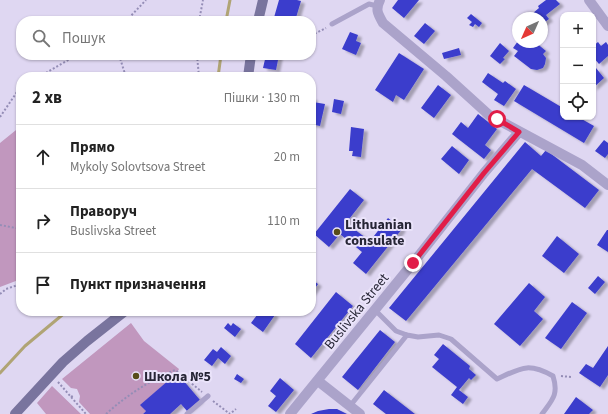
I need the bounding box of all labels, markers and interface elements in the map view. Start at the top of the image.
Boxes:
north arrow [512,12,548,48]
map controls [560,12,596,120]
button: + [560,12,596,48]
search box [16,16,316,60]
icon: search [30,27,52,49]
text: Пошук [62,28,105,49]
button: − [560,48,596,84]
button: locate [560,84,596,120]
text: 2 хв [32,86,62,110]
text: Пішки · 130 m [224,89,300,107]
route start [488,110,506,128]
text: Прямо [70,137,115,158]
icon: ahead [32,146,54,168]
text: 20 m [274,148,300,166]
text: Mykoly Solovtsova Street [70,158,205,176]
text: Праворуч [70,201,137,222]
icon: right [32,210,54,232]
text: 110 m [267,212,300,230]
place label: Lithuanian consulate [345,215,412,251]
text: Buslivska Street [70,222,156,240]
marker: Lithuanian consulate [332,227,342,237]
route end [404,254,422,272]
street label: Buslivska Street [320,269,394,354]
icon: arrive [32,274,54,296]
text: Пункт призначення [70,274,206,295]
place label: Школа №5 [144,367,211,387]
marker: Школа №5 [131,371,141,381]

